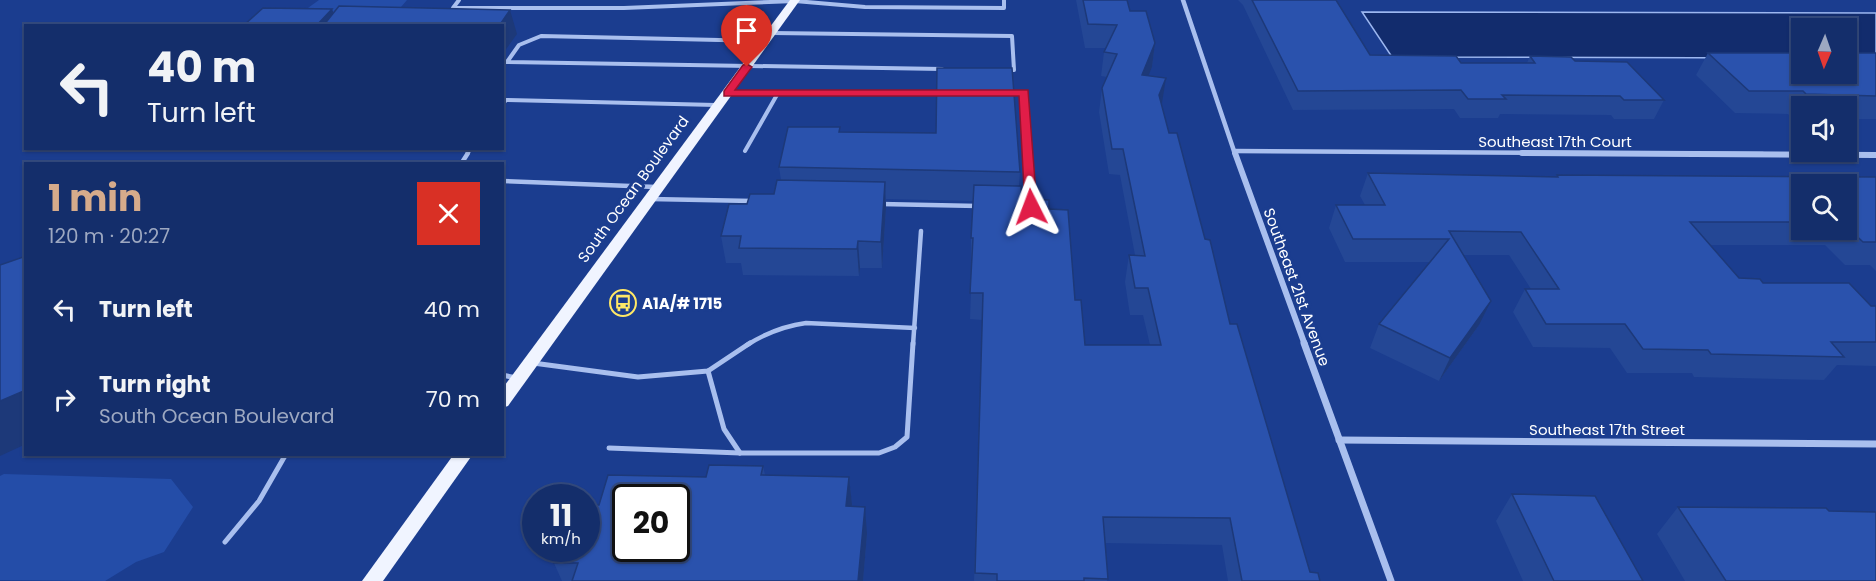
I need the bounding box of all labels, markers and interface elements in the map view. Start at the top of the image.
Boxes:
pin [721,5,772,67]
icon: arrive [730,14,763,47]
north arrow [1791,18,1857,84]
map controls [1791,18,1857,240]
text: 40 m [147,38,256,97]
icon: left [48,48,126,126]
text: Turn left [147,94,256,131]
button: sound [1791,96,1857,162]
street label: South Ocean Boulevard [573,111,693,267]
street label: Southeast 17th Court [1478,131,1632,152]
text: 1 min [48,173,142,224]
button: search [1791,174,1857,240]
position arrow [999,175,1063,239]
button: close [417,182,480,245]
street label: Southeast 21st Avenue [1259,205,1335,369]
text: 120 m · 20:27 [48,222,170,250]
bus stop icon: A1A/# 1715 [608,288,638,318]
icon: left [48,293,81,326]
place label: A1A/# 1715 [642,293,723,314]
text: Turn left [99,294,193,325]
text: 40 m [424,294,480,325]
text: Turn right [99,369,210,400]
icon: right [48,383,81,416]
text: 70 m [426,384,480,415]
text: South Ocean Boulevard [99,402,335,430]
street label: Southeast 17th Street [1529,419,1685,440]
speed limit sign: 20 [612,484,690,562]
text: 11 [550,494,572,537]
text: km/h [541,528,581,549]

